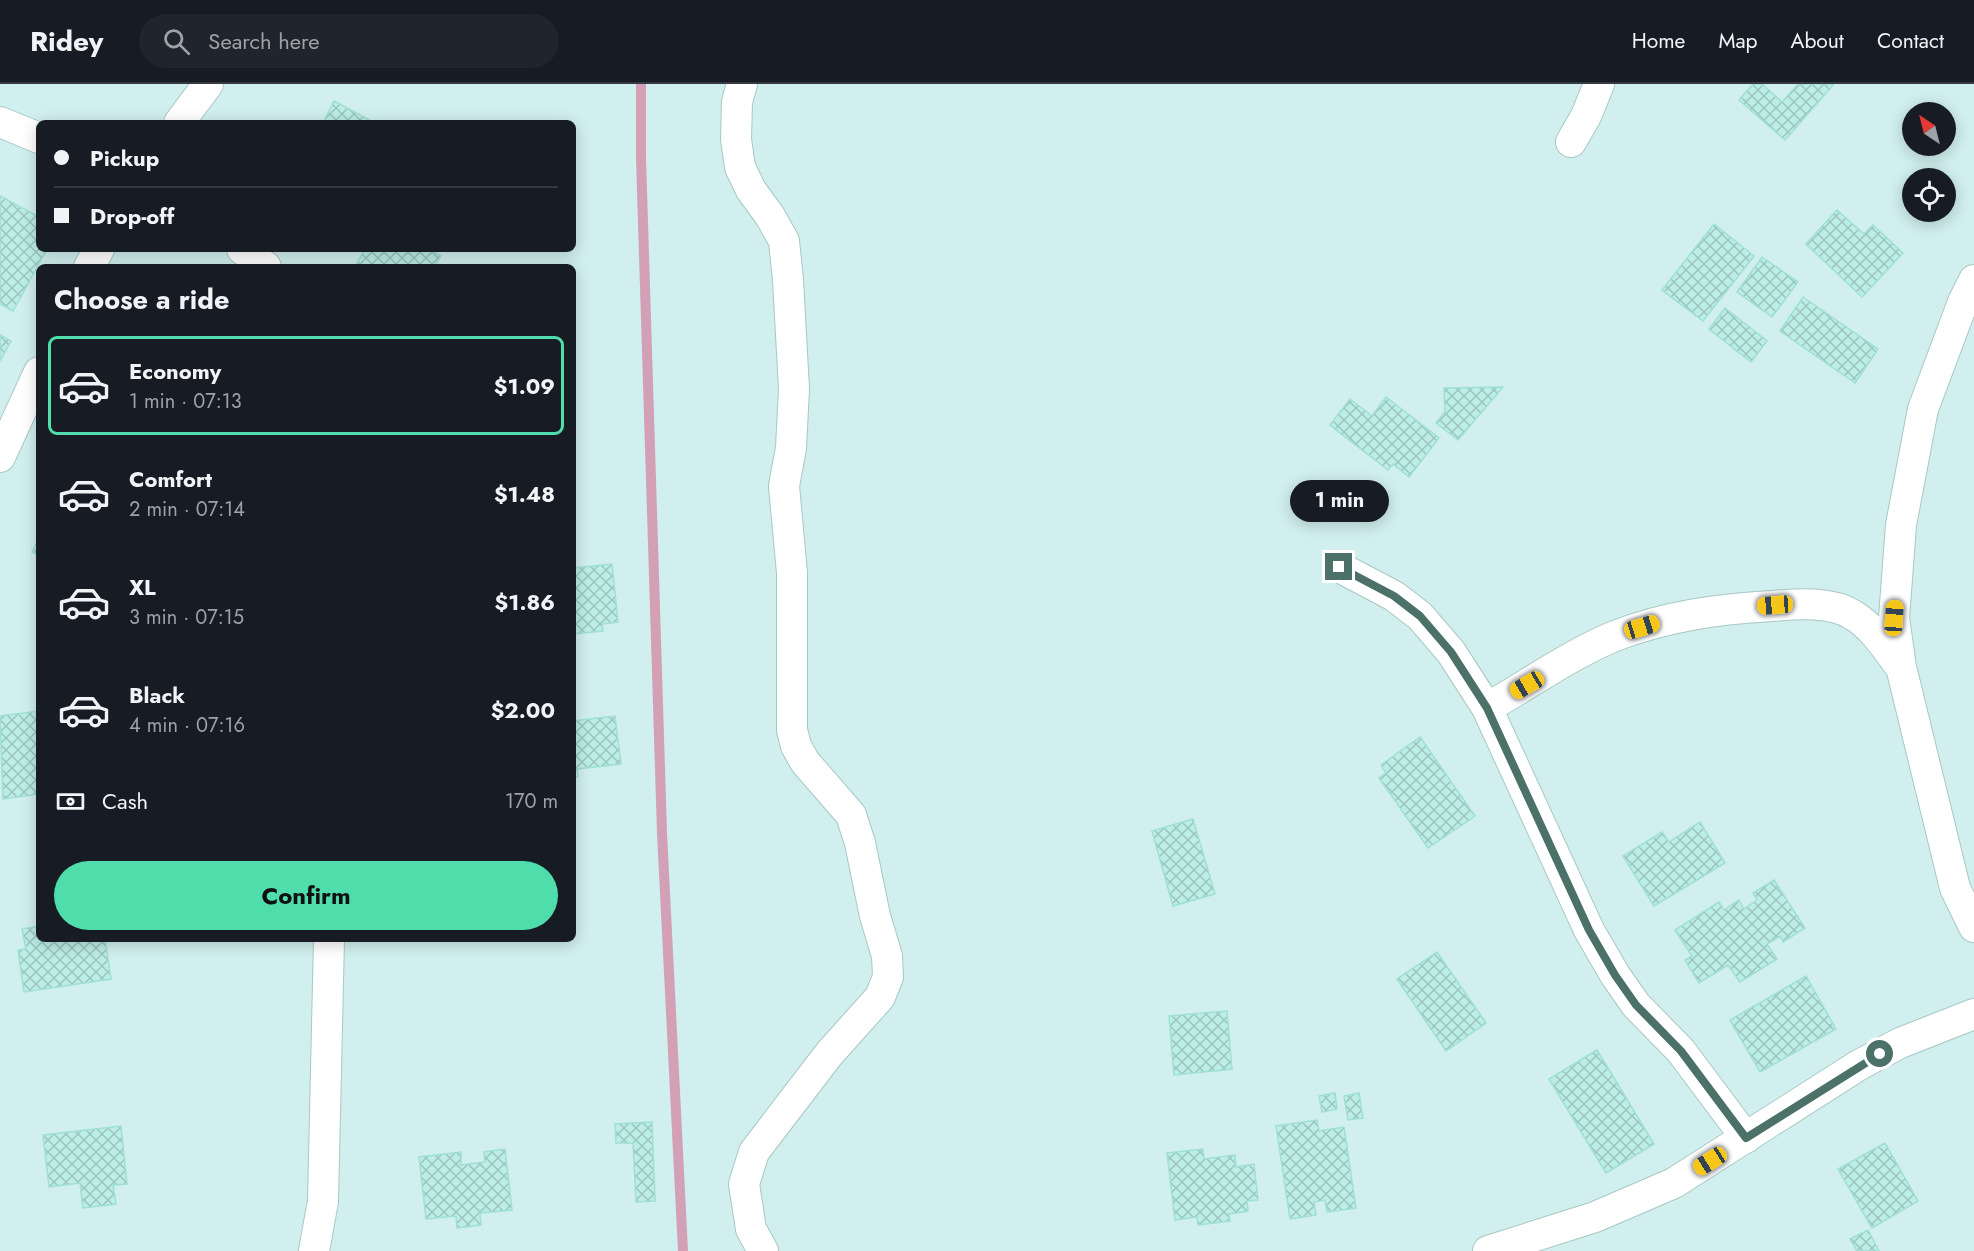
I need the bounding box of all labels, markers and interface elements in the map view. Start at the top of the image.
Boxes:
search box [139,14,559,68]
text: Ridey [30,21,103,62]
icon: search [160,25,193,58]
text: Search here [208,25,320,57]
text: Home [1632,26,1685,56]
text: Map [1718,26,1758,56]
text: About [1791,26,1844,56]
text: Contact [1877,26,1944,56]
north arrow [1902,102,1956,156]
map controls [1902,102,1956,222]
text: Pickup [90,142,159,174]
button: locate [1902,168,1956,222]
text: Drop-off [90,200,174,232]
text: Choose a ride [54,280,229,319]
text: Economy [129,355,221,387]
icon: car [57,359,111,413]
text: $1.09 [494,370,555,402]
text: 1 min · 07:13 [129,387,242,416]
text: Comfort [129,463,212,495]
icon: car [57,467,111,521]
text: $1.48 [494,478,555,510]
callout: 1 min [1290,480,1388,522]
text: 1 min [1315,486,1364,515]
text: 2 min · 07:14 [129,495,245,524]
route end [1325,553,1352,580]
text: XL [129,571,156,603]
icon: car [57,575,111,629]
text: $1.86 [495,586,555,618]
car [1756,595,1794,615]
car [1884,599,1904,637]
text: 3 min · 07:15 [129,603,244,632]
car [1622,613,1662,641]
car [1507,668,1547,702]
text: Black [129,679,185,711]
icon: car [57,683,111,737]
text: $2.00 [491,694,555,726]
text: 4 min · 07:16 [129,711,245,740]
icon: cash [54,785,87,818]
text: Cash [102,785,148,817]
text: 170 m [505,787,558,816]
button: Confirm [54,861,558,930]
route start [1866,1040,1893,1067]
car [1690,1144,1730,1178]

